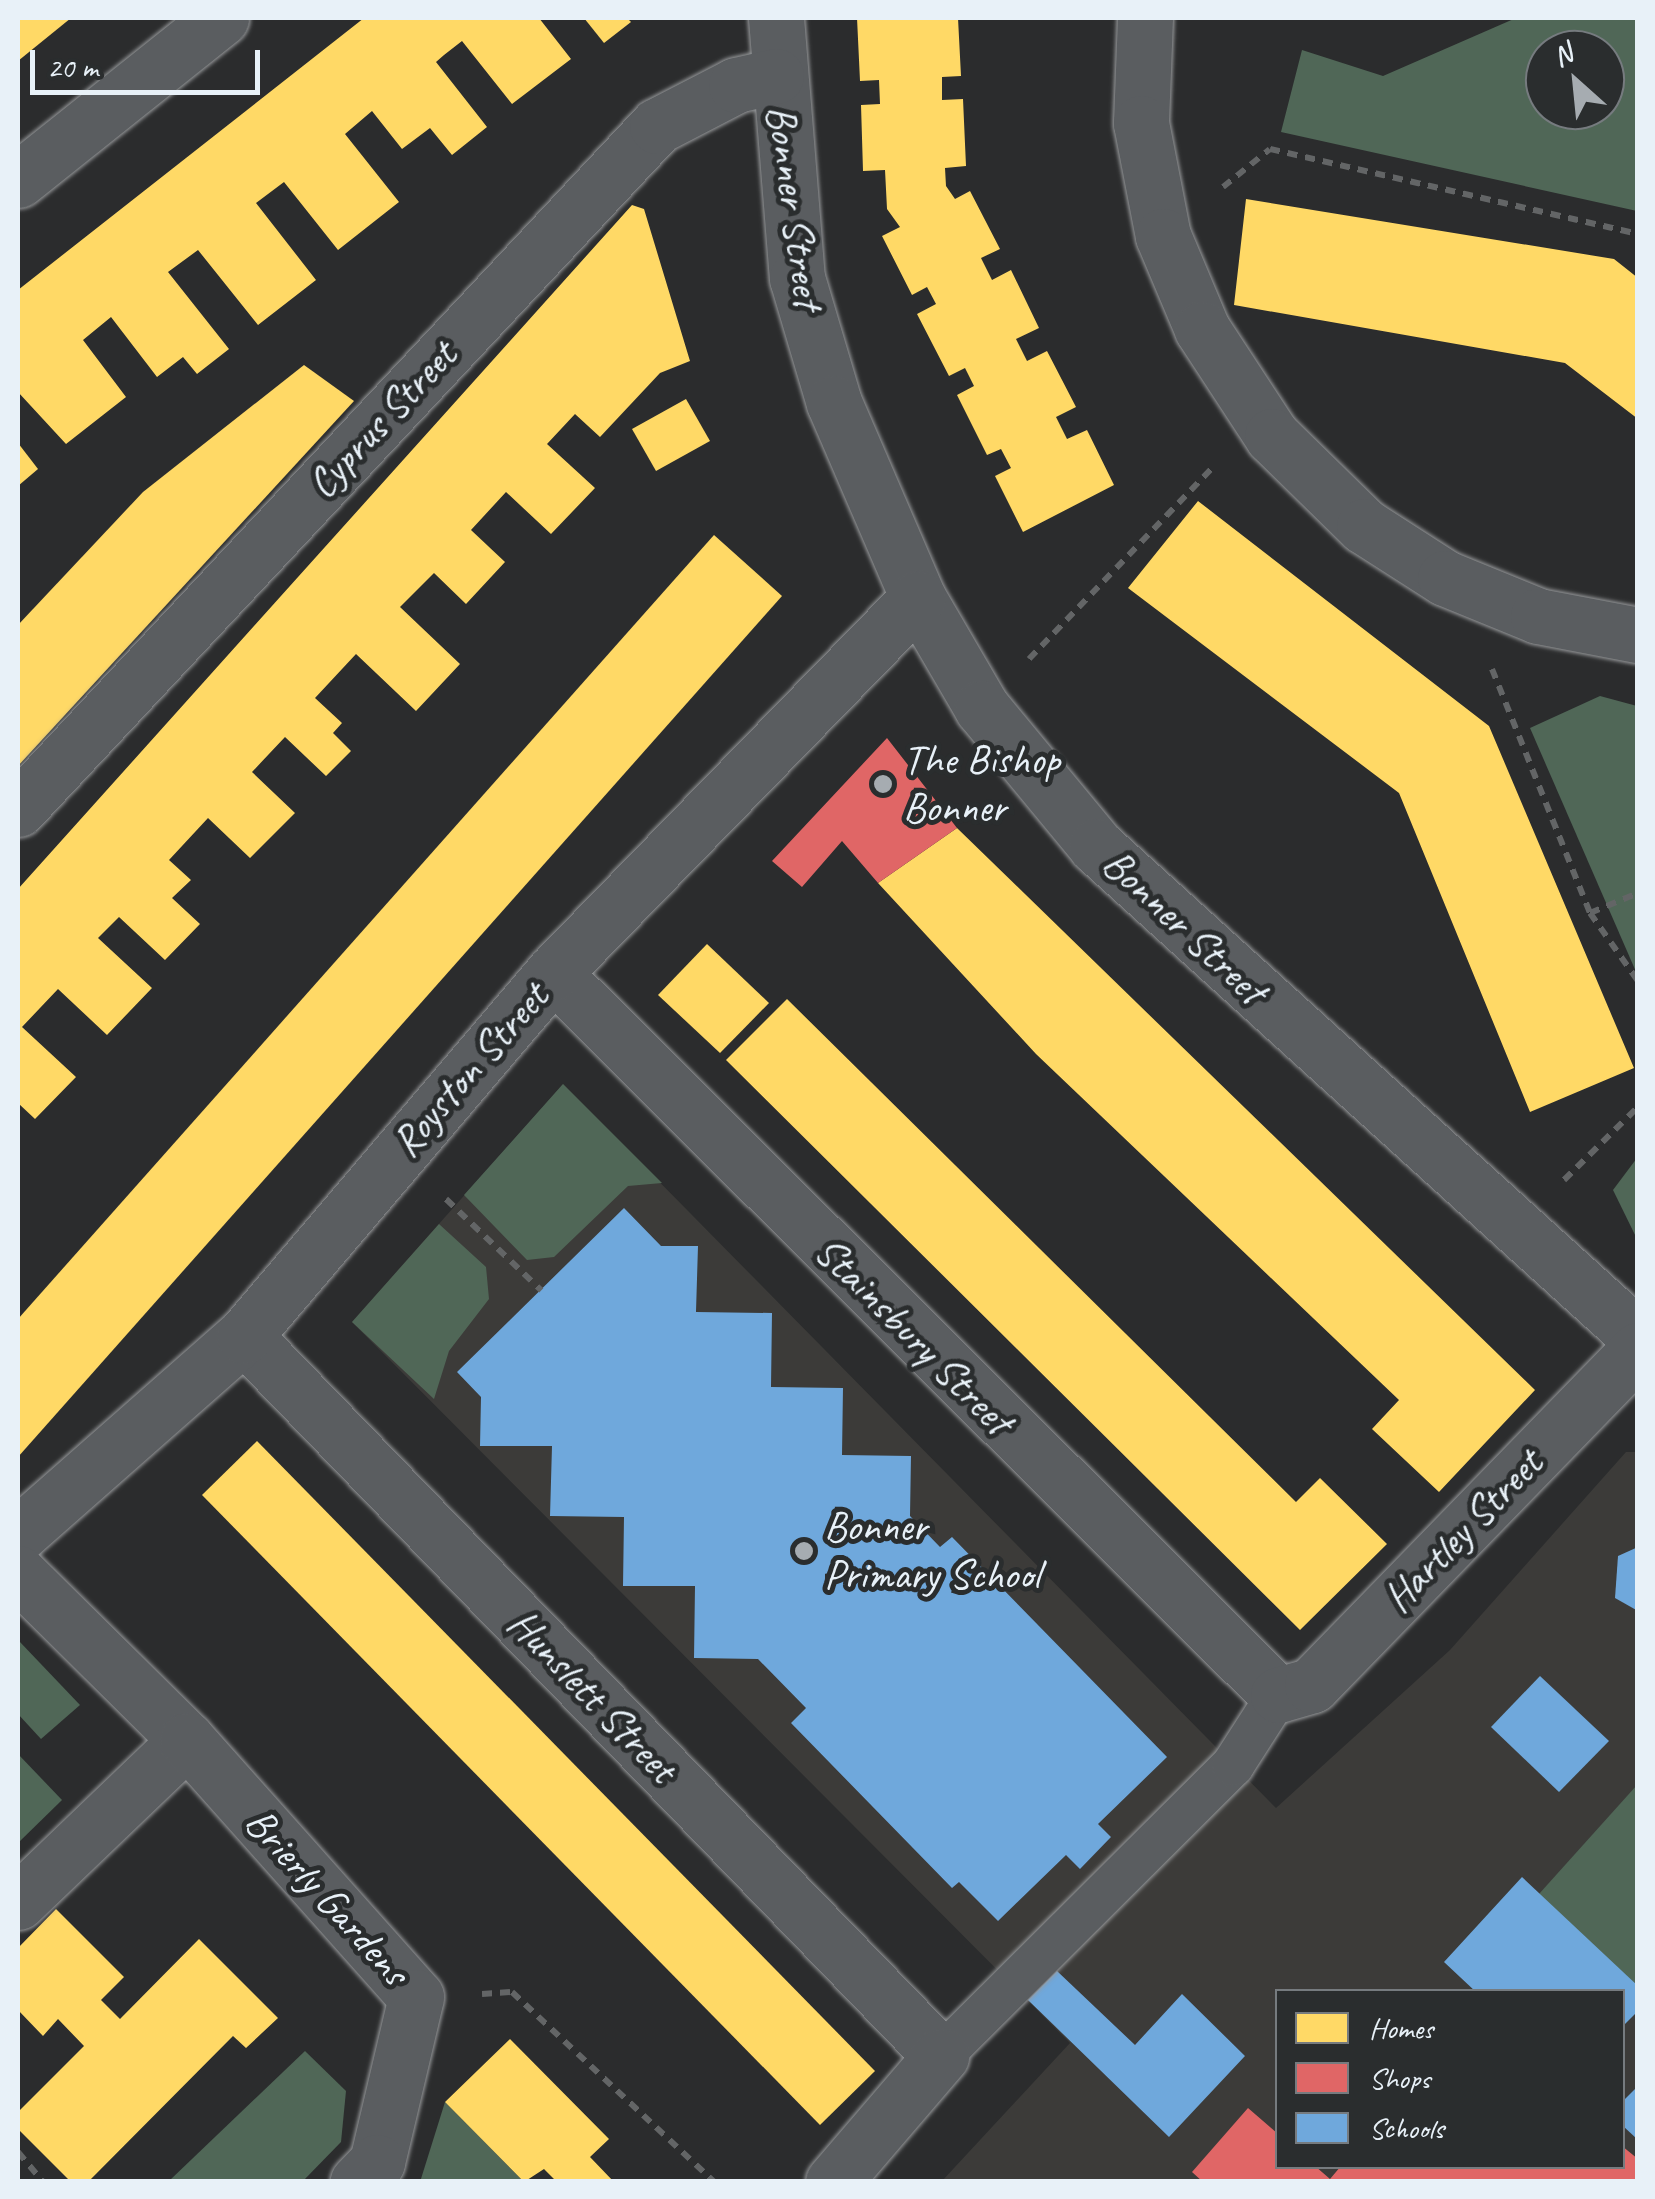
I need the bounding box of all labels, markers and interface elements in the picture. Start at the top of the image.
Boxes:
scale bar [35,30,265,92]
north arrow [1525,30,1625,130]
text: N [1546,35,1578,74]
text: 20 m [47,48,98,86]
street label: Bonner Street [755,102,833,312]
street label: Cyprus Street [297,331,467,509]
place label: The Bishop Bonner [903,735,1061,834]
marker: The Bishop Bonner [872,773,894,795]
street label: Bonner Street [1092,839,1276,1015]
street label: Royston Street [381,973,559,1167]
street label: Stainsbury Street [803,1226,1023,1446]
street label: Hartley Street [1373,1439,1553,1623]
place label: Bonner Primary School [824,1502,1039,1600]
marker: Bonner Primary School [793,1540,815,1562]
street label: Hunslett Street [497,1598,687,1794]
street label: Brierly Gardens [234,1797,420,1997]
legend [1275,1989,1625,2169]
text: Homes [1369,2009,1433,2047]
text: Shops [1369,2059,1430,2097]
text: Schools [1369,2109,1444,2147]

